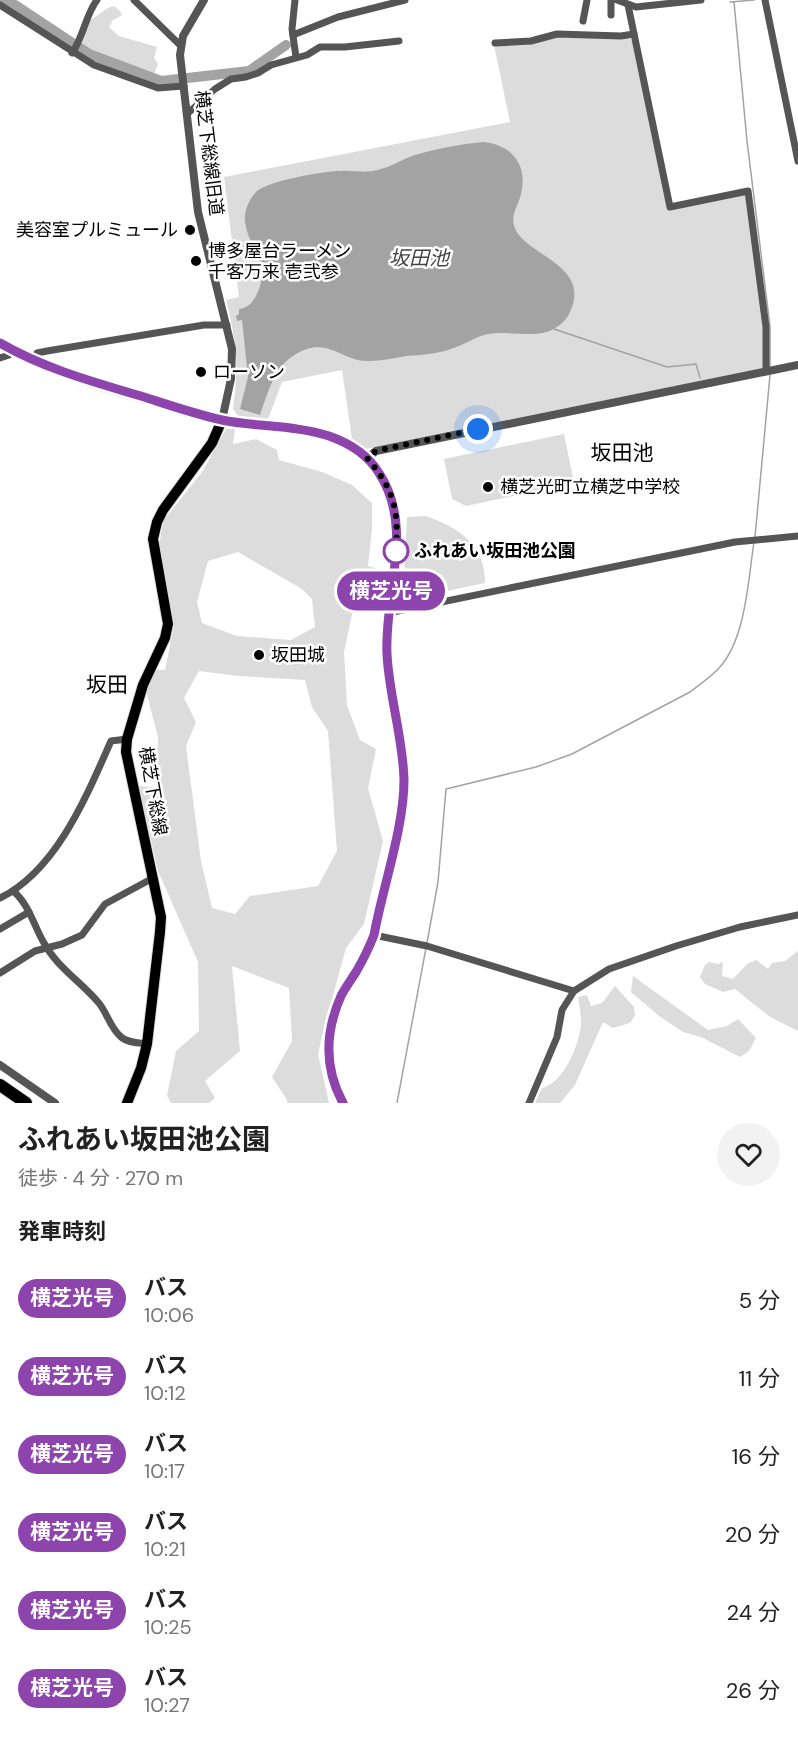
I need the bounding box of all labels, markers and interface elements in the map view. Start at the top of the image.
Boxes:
street label: 横芝下総線旧道 [189,89,229,217]
place label: 美容室プルミュール [16,218,178,242]
marker: 美容室プルミュール [183,223,197,237]
place label: 博多屋台ラーメン 千客万来 壱弐参 [208,239,351,284]
water label: 坂田池 [389,245,451,271]
marker: 博多屋台ラーメン 千客万来 壱弐参 [189,254,203,268]
place label: ローソン [213,360,285,384]
marker: ローソン [194,365,208,379]
your location [463,414,493,444]
district label: 坂田池 [591,439,654,467]
place label: 横芝光町立横芝中学校 [500,475,680,499]
marker: 横芝光町立横芝中学校 [481,480,495,494]
marker: ふれあい坂田池公園 [383,538,409,564]
place label: ふれあい坂田池公園 [414,539,576,563]
line badge: 横芝光号 [349,572,433,610]
text: 横芝光号 [349,577,433,605]
place label: 坂田城 [271,643,325,667]
marker: 坂田城 [252,648,266,662]
district label: 坂田 [86,671,128,699]
street label: 横芝下総線 [133,745,173,837]
text: ふれあい坂田池公園 [18,1121,270,1158]
button: heart [717,1123,780,1186]
text: 徒歩 · 4 分 · 270 m [18,1165,183,1191]
text: 発車時刻 [18,1217,106,1246]
text: バス [144,1273,188,1302]
text: 横芝光号 [30,1284,114,1312]
text: 5 分 [739,1286,780,1315]
text: 10:06 [144,1302,194,1328]
text: バス [144,1351,188,1380]
text: 横芝光号 [30,1362,114,1390]
text: 11 分 [738,1364,780,1393]
text: 10:12 [144,1380,186,1406]
text: バス [144,1429,188,1458]
text: 横芝光号 [30,1440,114,1468]
text: 16 分 [731,1442,780,1471]
text: 10:17 [144,1458,185,1484]
text: バス [144,1507,188,1536]
text: 横芝光号 [30,1518,114,1546]
text: 20 分 [725,1520,780,1549]
text: 10:21 [144,1536,186,1562]
text: バス [144,1585,188,1614]
text: 横芝光号 [30,1596,114,1624]
text: 24 分 [726,1598,780,1627]
text: 10:25 [144,1614,192,1640]
text: バス [144,1663,188,1692]
text: 横芝光号 [30,1674,114,1702]
text: 26 分 [726,1676,780,1705]
text: 10:27 [144,1692,190,1718]

